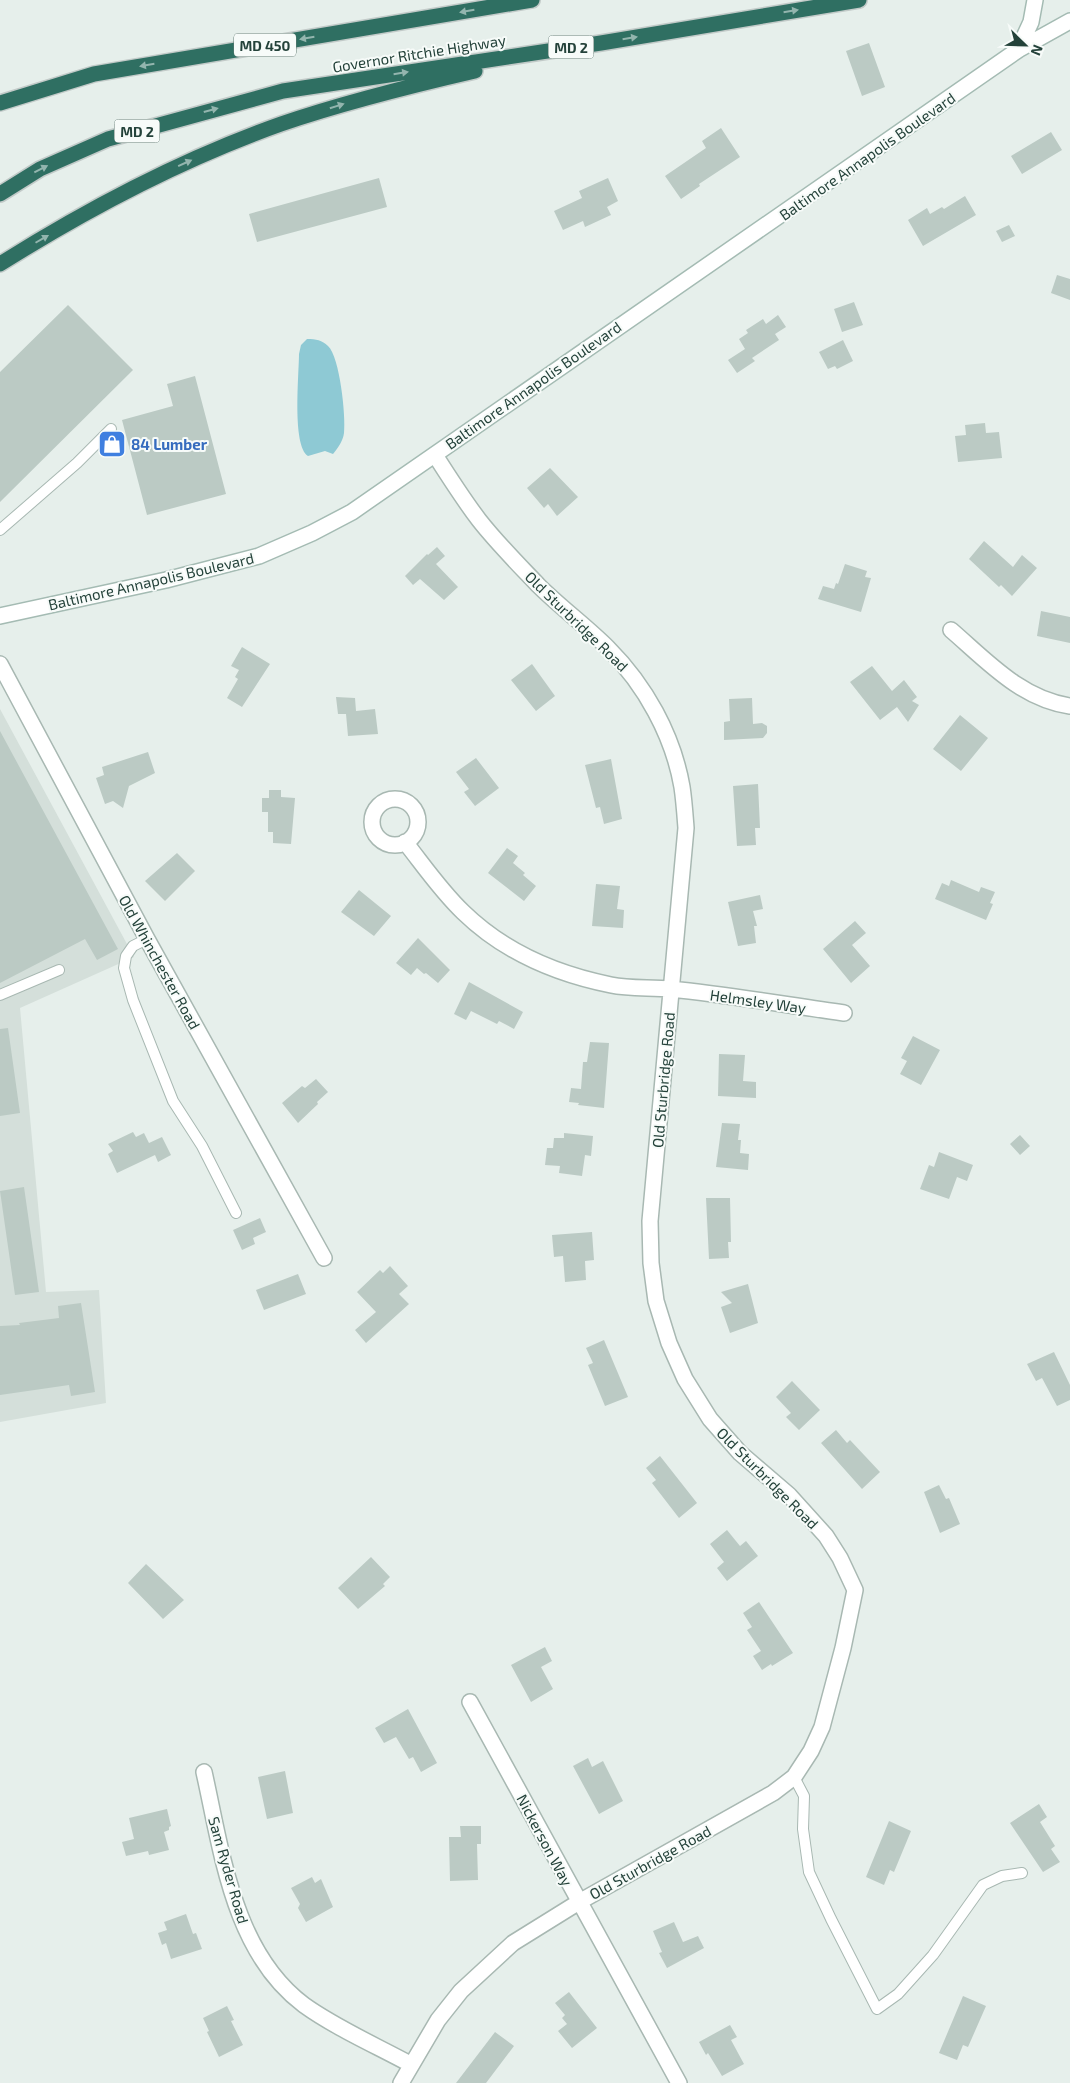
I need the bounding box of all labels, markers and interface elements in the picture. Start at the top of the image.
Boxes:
one-way arrow [783,7,799,15]
one-way arrow [459,8,475,16]
north arrow [1000,20,1050,70]
street label: Governor Ritchie Highway [331,30,507,76]
one-way arrow [623,33,639,41]
road number: MD 450 [234,34,296,56]
one-way arrow [299,35,315,43]
road number: MD 2 [548,36,594,58]
text: N [1028,42,1047,58]
one-way arrow [138,62,154,70]
one-way arrow [393,69,409,77]
street label: Baltimore Annapolis Boulevard [776,88,958,224]
one-way arrow [330,102,345,109]
one-way arrow [203,106,219,114]
road number: MD 2 [114,120,160,142]
one-way arrow [178,159,192,167]
one-way arrow [34,165,49,173]
one-way arrow [35,234,48,243]
street label: Baltimore Annapolis Boulevard [442,317,624,453]
shop icon: 84 Lumber [97,429,127,459]
place label: 84 Lumber [131,435,208,453]
street label: Baltimore Annapolis Boulevard [46,549,256,613]
street label: Old Sturbridge Road [522,567,632,675]
street label: Old Whinchester Road [116,892,204,1032]
street label: Helmsley Way [709,985,807,1017]
street label: Old Sturbridge Road [648,1011,678,1149]
street label: Old Sturbridge Road [713,1423,823,1533]
street label: Nickerson Way [513,1791,577,1889]
street label: Sam Ryder Road [205,1814,253,1926]
street label: Old Sturbridge Road [586,1821,714,1903]

